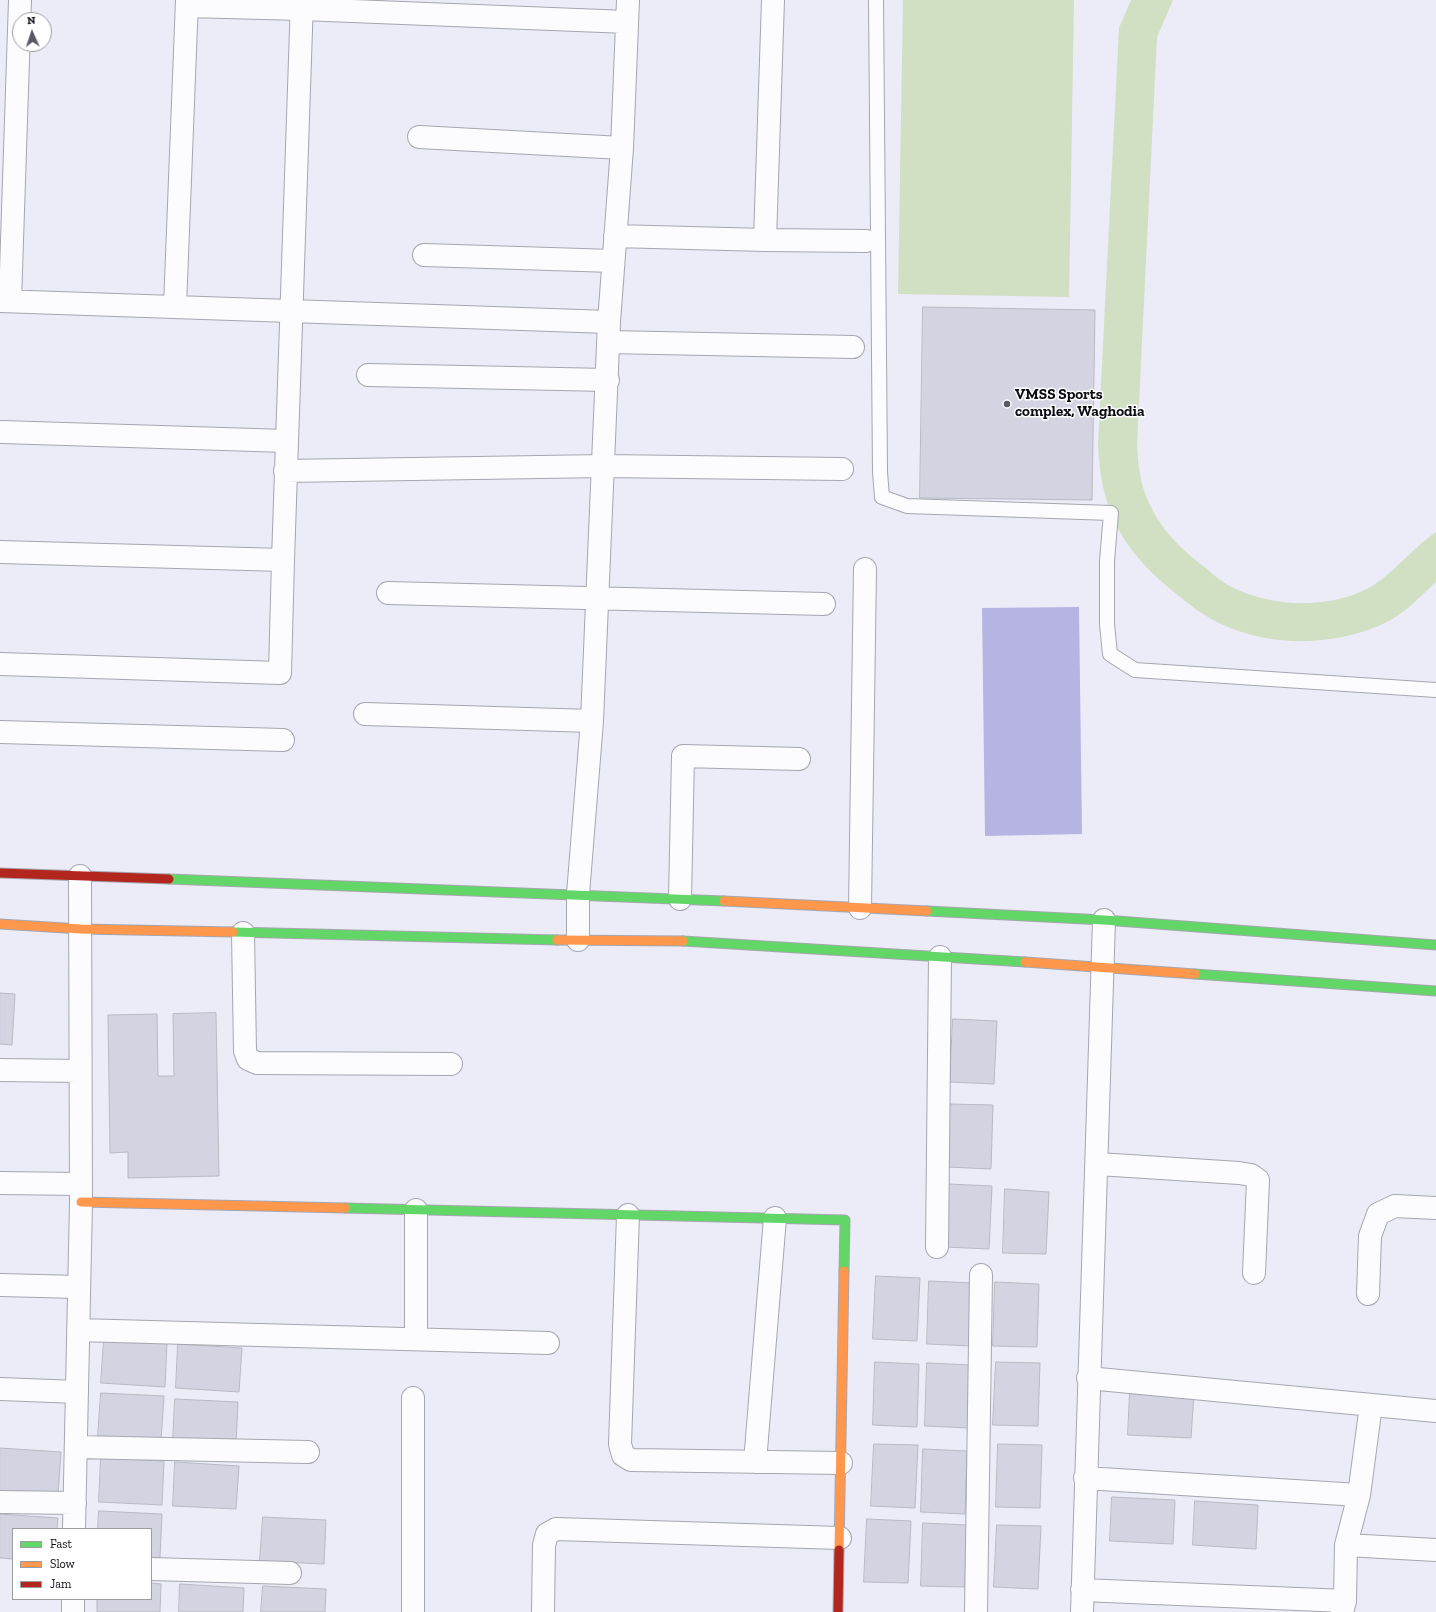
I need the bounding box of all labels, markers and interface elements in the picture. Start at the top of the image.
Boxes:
north arrow [12,12,52,52]
text: N [27,14,36,27]
place label: VMSS Sports complex, Waghodia [1015,386,1145,421]
marker: VMSS Sports complex, Waghodia [1002,399,1012,409]
legend [12,1528,152,1600]
text: Fast [50,1537,72,1551]
text: Slow [50,1557,75,1571]
text: Jam [50,1577,71,1591]

